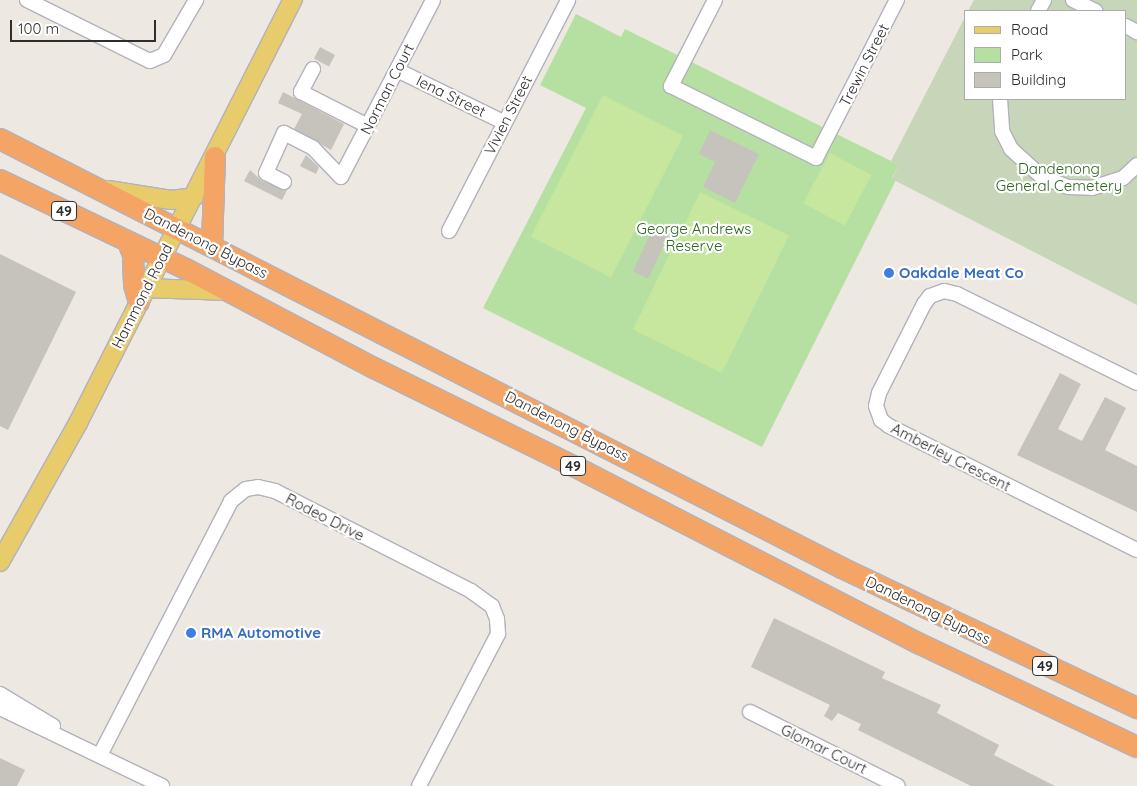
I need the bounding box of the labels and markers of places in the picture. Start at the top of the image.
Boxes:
place label: Oakdale Meat Co [899,264,1024,282]
marker: Oakdale Meat Co [883,267,895,279]
place label: RMA Automotive [201,624,321,642]
marker: RMA Automotive [185,627,197,639]

